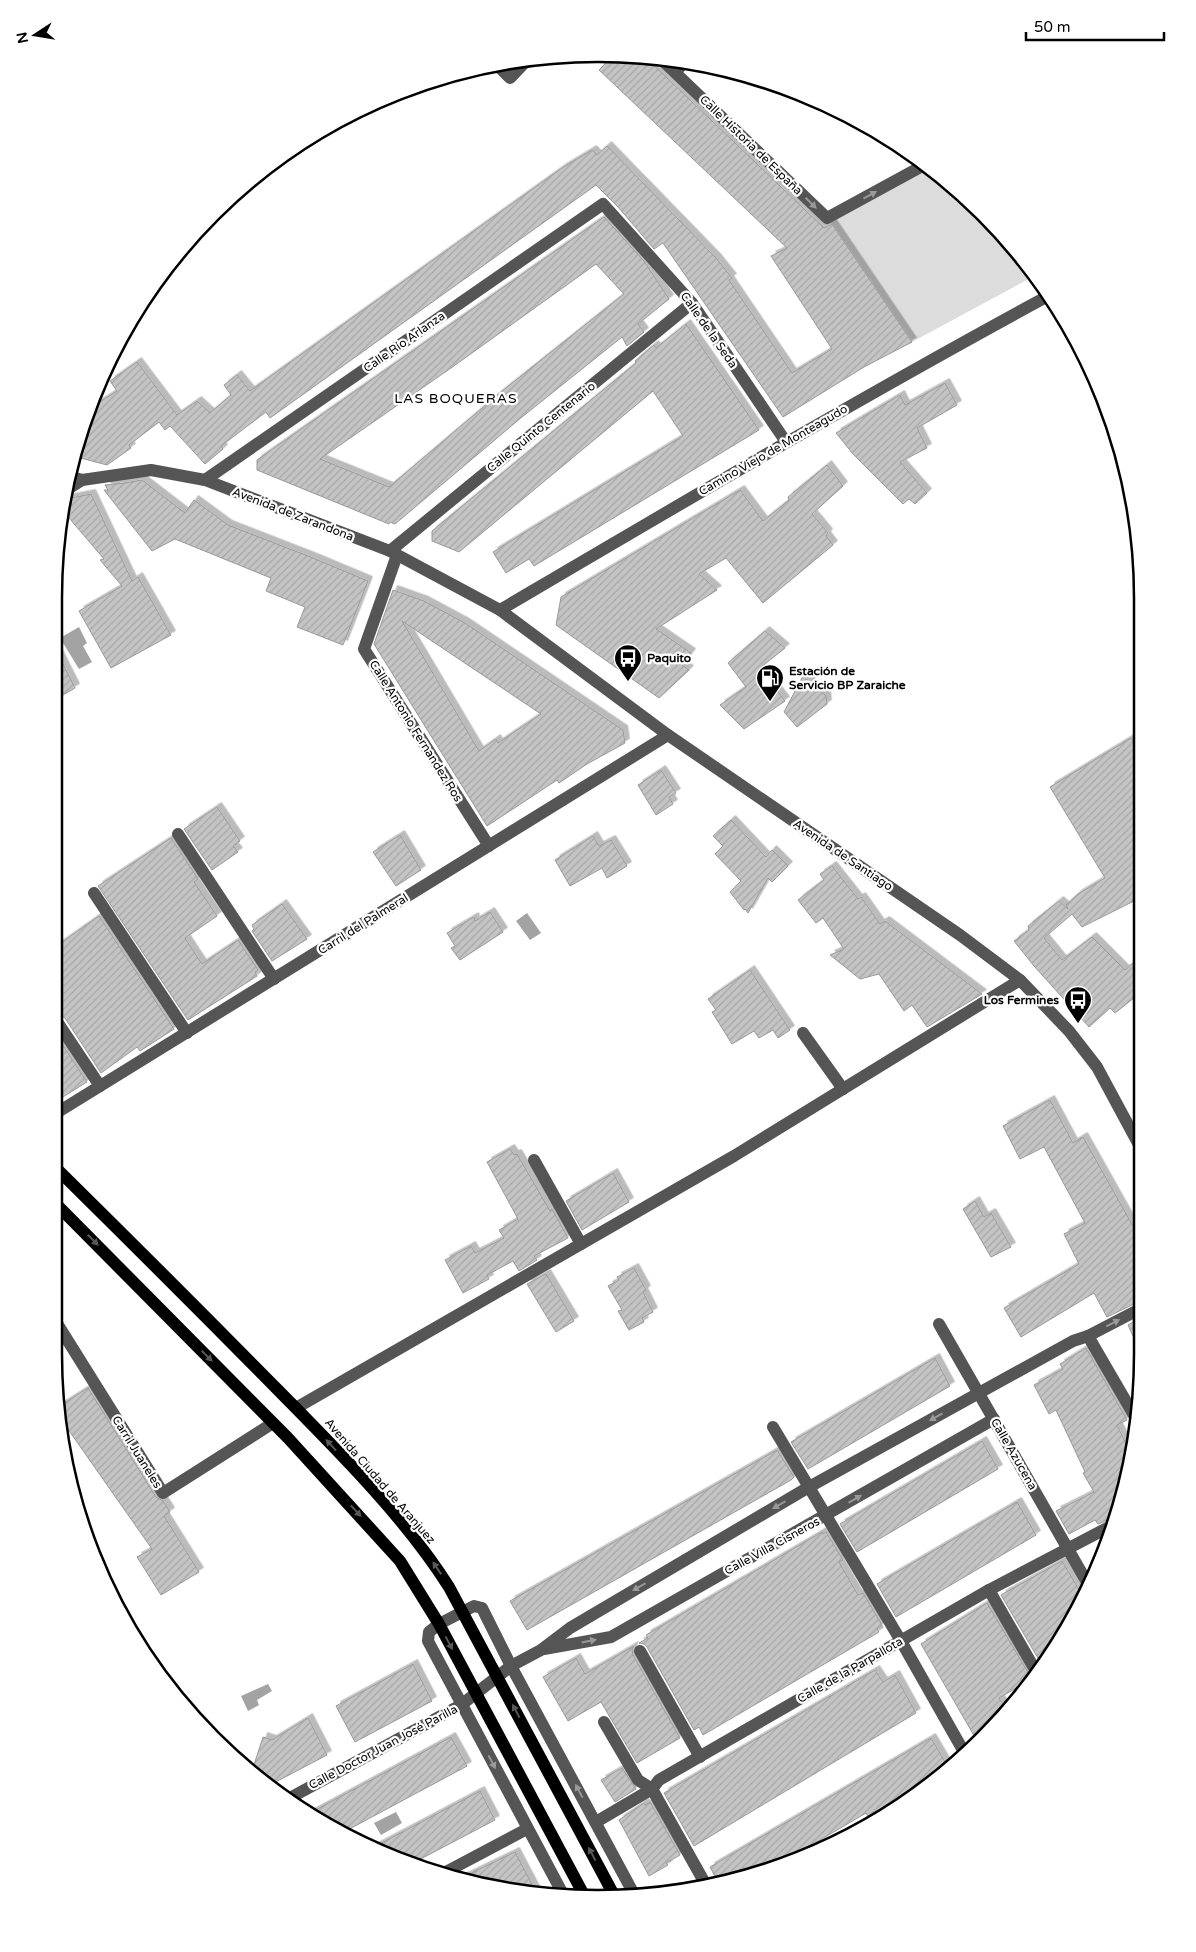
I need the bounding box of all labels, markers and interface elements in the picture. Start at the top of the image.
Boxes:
north arrow [10,10,60,60]
scale bar [1026,10,1164,42]
text: 50 m [1034,18,1071,36]
text: N [13,30,32,45]
street label: Calle Historia de España [697,92,805,198]
one-way arrow [863,190,877,199]
one-way arrow [805,197,817,209]
street label: Calle de la Seda [678,289,740,371]
street label: Calle Río Arlanza [361,309,447,375]
street label: Calle Quinto Centenario [484,379,598,475]
district label: LAS BOQUERAS [394,390,518,407]
street label: Camino Viejo de Monteagudo [696,402,850,498]
street label: Avenida de Zarandona [230,484,356,544]
bus stop icon: Paquito [613,643,643,682]
place label: Paquito [647,651,691,666]
street label: Calle Antonio Fernandez Ros [367,658,466,805]
fuel station icon: Estación de Servicio BP Zaraiche [755,663,785,702]
place label: Estación de Servicio BP Zaraiche [789,664,906,692]
street label: Avenida de Santiago [790,816,896,894]
street label: Carril del Palmeral [315,891,411,957]
bus stop icon: Los Fermines [1063,985,1093,1024]
place label: Los Fermines [984,993,1059,1007]
one-way arrow [87,1234,99,1246]
one-way arrow [1106,1319,1120,1327]
one-way arrow [201,1350,213,1362]
one-way arrow [929,1412,943,1421]
street label: Carril Juaneles [109,1413,165,1491]
street label: Avenida Ciudad de Aranjuez [322,1416,438,1546]
street label: Calle Azucena [988,1416,1040,1492]
one-way arrow [325,1440,337,1452]
one-way arrow [849,1494,862,1503]
one-way arrow [772,1500,786,1509]
one-way arrow [350,1504,362,1516]
street label: Calle Villa Cisneros [722,1514,822,1578]
one-way arrow [432,1562,442,1575]
one-way arrow [632,1582,645,1591]
street label: Calle de la Parpallota [795,1634,905,1706]
one-way arrow [445,1636,453,1650]
one-way arrow [582,1636,598,1644]
street label: Calle Doctor Juan José Parilla [306,1702,460,1792]
one-way arrow [511,1704,520,1717]
one-way arrow [487,1755,496,1768]
one-way arrow [575,1784,583,1798]
one-way arrow [588,1847,596,1861]

